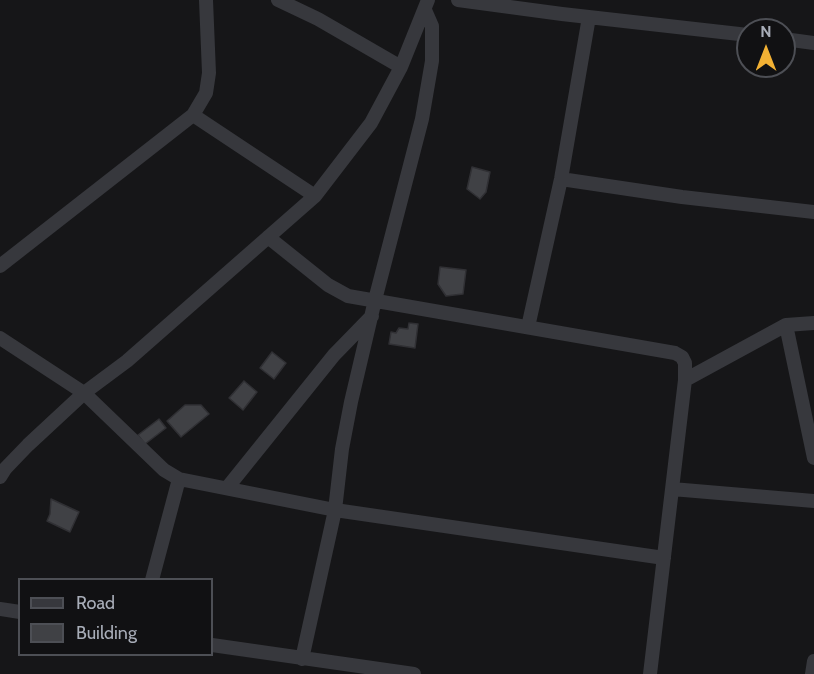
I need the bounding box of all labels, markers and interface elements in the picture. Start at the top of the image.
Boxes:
north arrow [736,18,796,78]
text: N [760,22,772,41]
legend [18,578,213,656]
text: Road [76,592,115,614]
text: Building [76,622,137,644]

